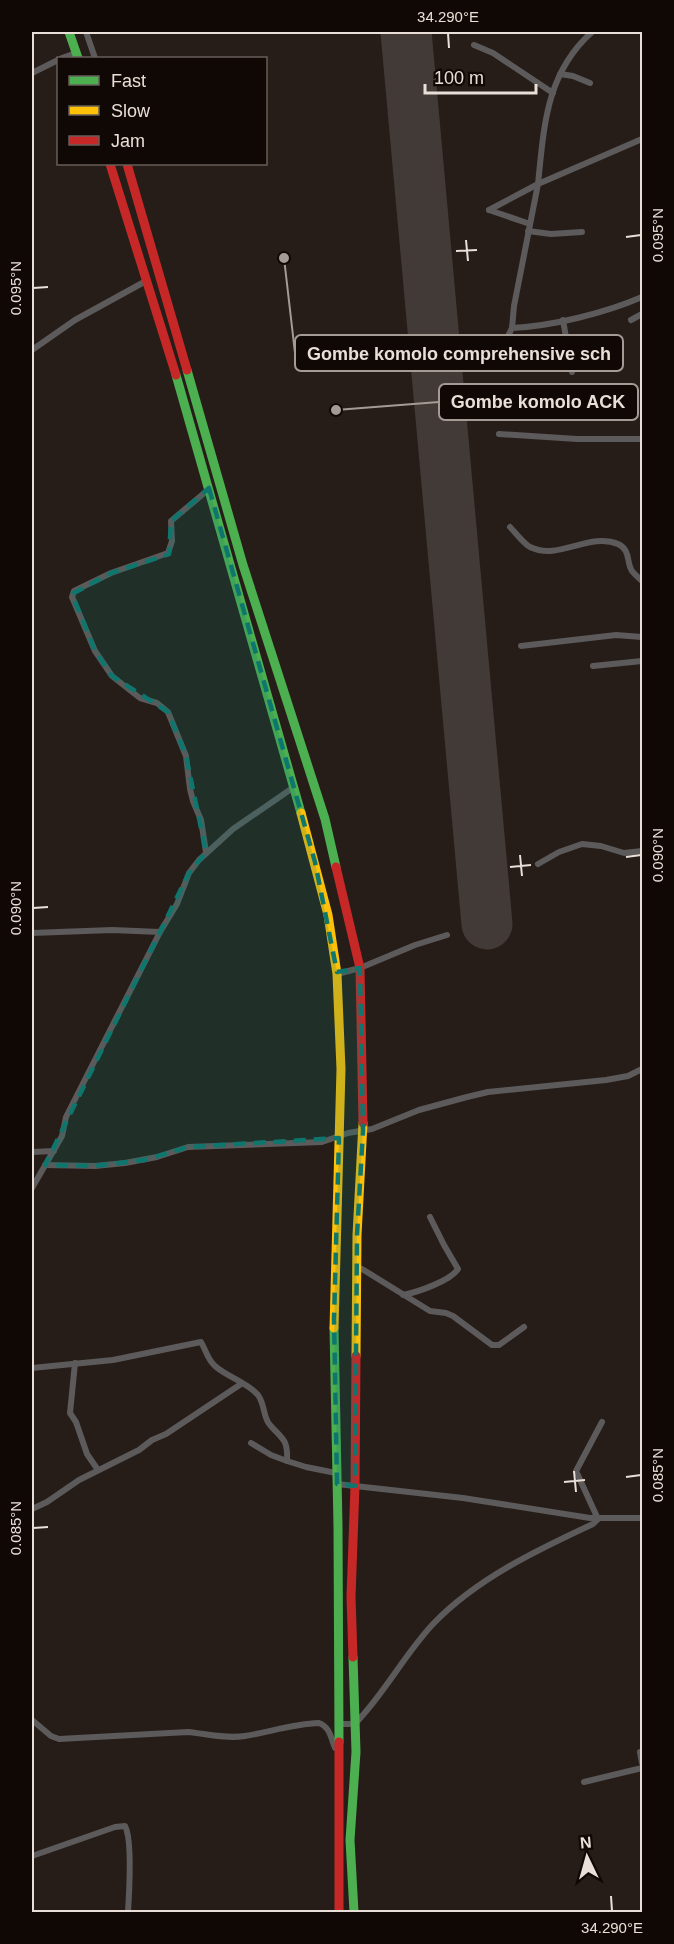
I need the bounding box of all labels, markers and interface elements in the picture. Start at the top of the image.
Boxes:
text: 34.290°E [417,8,479,25]
legend [57,57,267,165]
scale bar [425,57,536,95]
text: 100 m [434,68,484,88]
text: Fast [111,71,146,91]
text: Slow [111,101,151,121]
text: Jam [111,131,145,151]
text: 0.095°N [649,208,666,262]
text: 0.095°N [7,261,24,315]
callout: Gombe komolo comprehensive sch [295,335,623,371]
text: Gombe komolo comprehensive sch [307,344,611,364]
callout: Gombe komolo ACK [439,384,638,420]
text: Gombe komolo ACK [451,392,625,412]
text: 0.090°N [649,828,666,882]
text: 0.090°N [7,881,24,935]
text: 0.085°N [649,1448,666,1502]
text: 0.085°N [7,1501,24,1555]
north arrow [557,1827,617,1887]
text: N [579,1834,592,1852]
text: 34.290°E [581,1919,643,1936]

